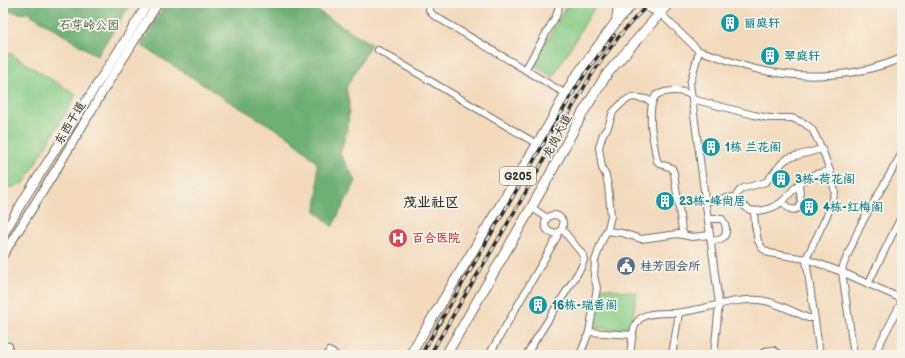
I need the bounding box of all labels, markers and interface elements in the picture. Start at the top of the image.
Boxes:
building icon: 丽庭轩 [719,12,741,34]
place label: 丽庭轩 [744,16,780,31]
park label: 石芽岭公园 [59,18,119,33]
building icon: 翠庭轩 [759,45,781,67]
place label: 翠庭轩 [784,49,820,64]
street label: 东西干道 [52,99,89,148]
street label: 龙岗大道 [540,112,575,161]
building icon: 1栋 兰花阁 [700,136,722,158]
place label: 1栋 兰花阁 [725,140,781,155]
road number: G205 [500,167,536,185]
building icon: 3栋-荷花阁 [770,168,792,190]
place label: 3栋-荷花阁 [795,172,855,187]
building icon: 23栋-峰尚居 [654,190,676,212]
district label: 茂业社区 [403,194,459,211]
place label: 23栋-峰尚居 [679,194,746,209]
building icon: 4栋-红梅阁 [798,196,820,218]
place label: 4栋-红梅阁 [823,200,883,215]
hospital icon: 百合医院 [387,227,409,249]
place label: 百合医院 [412,231,460,246]
public building icon: 桂芳园会所 [615,255,637,277]
place label: 桂芳园会所 [640,259,701,274]
building icon: 16栋-瑞香阁 [527,294,549,316]
place label: 16栋-瑞香阁 [552,298,617,313]

